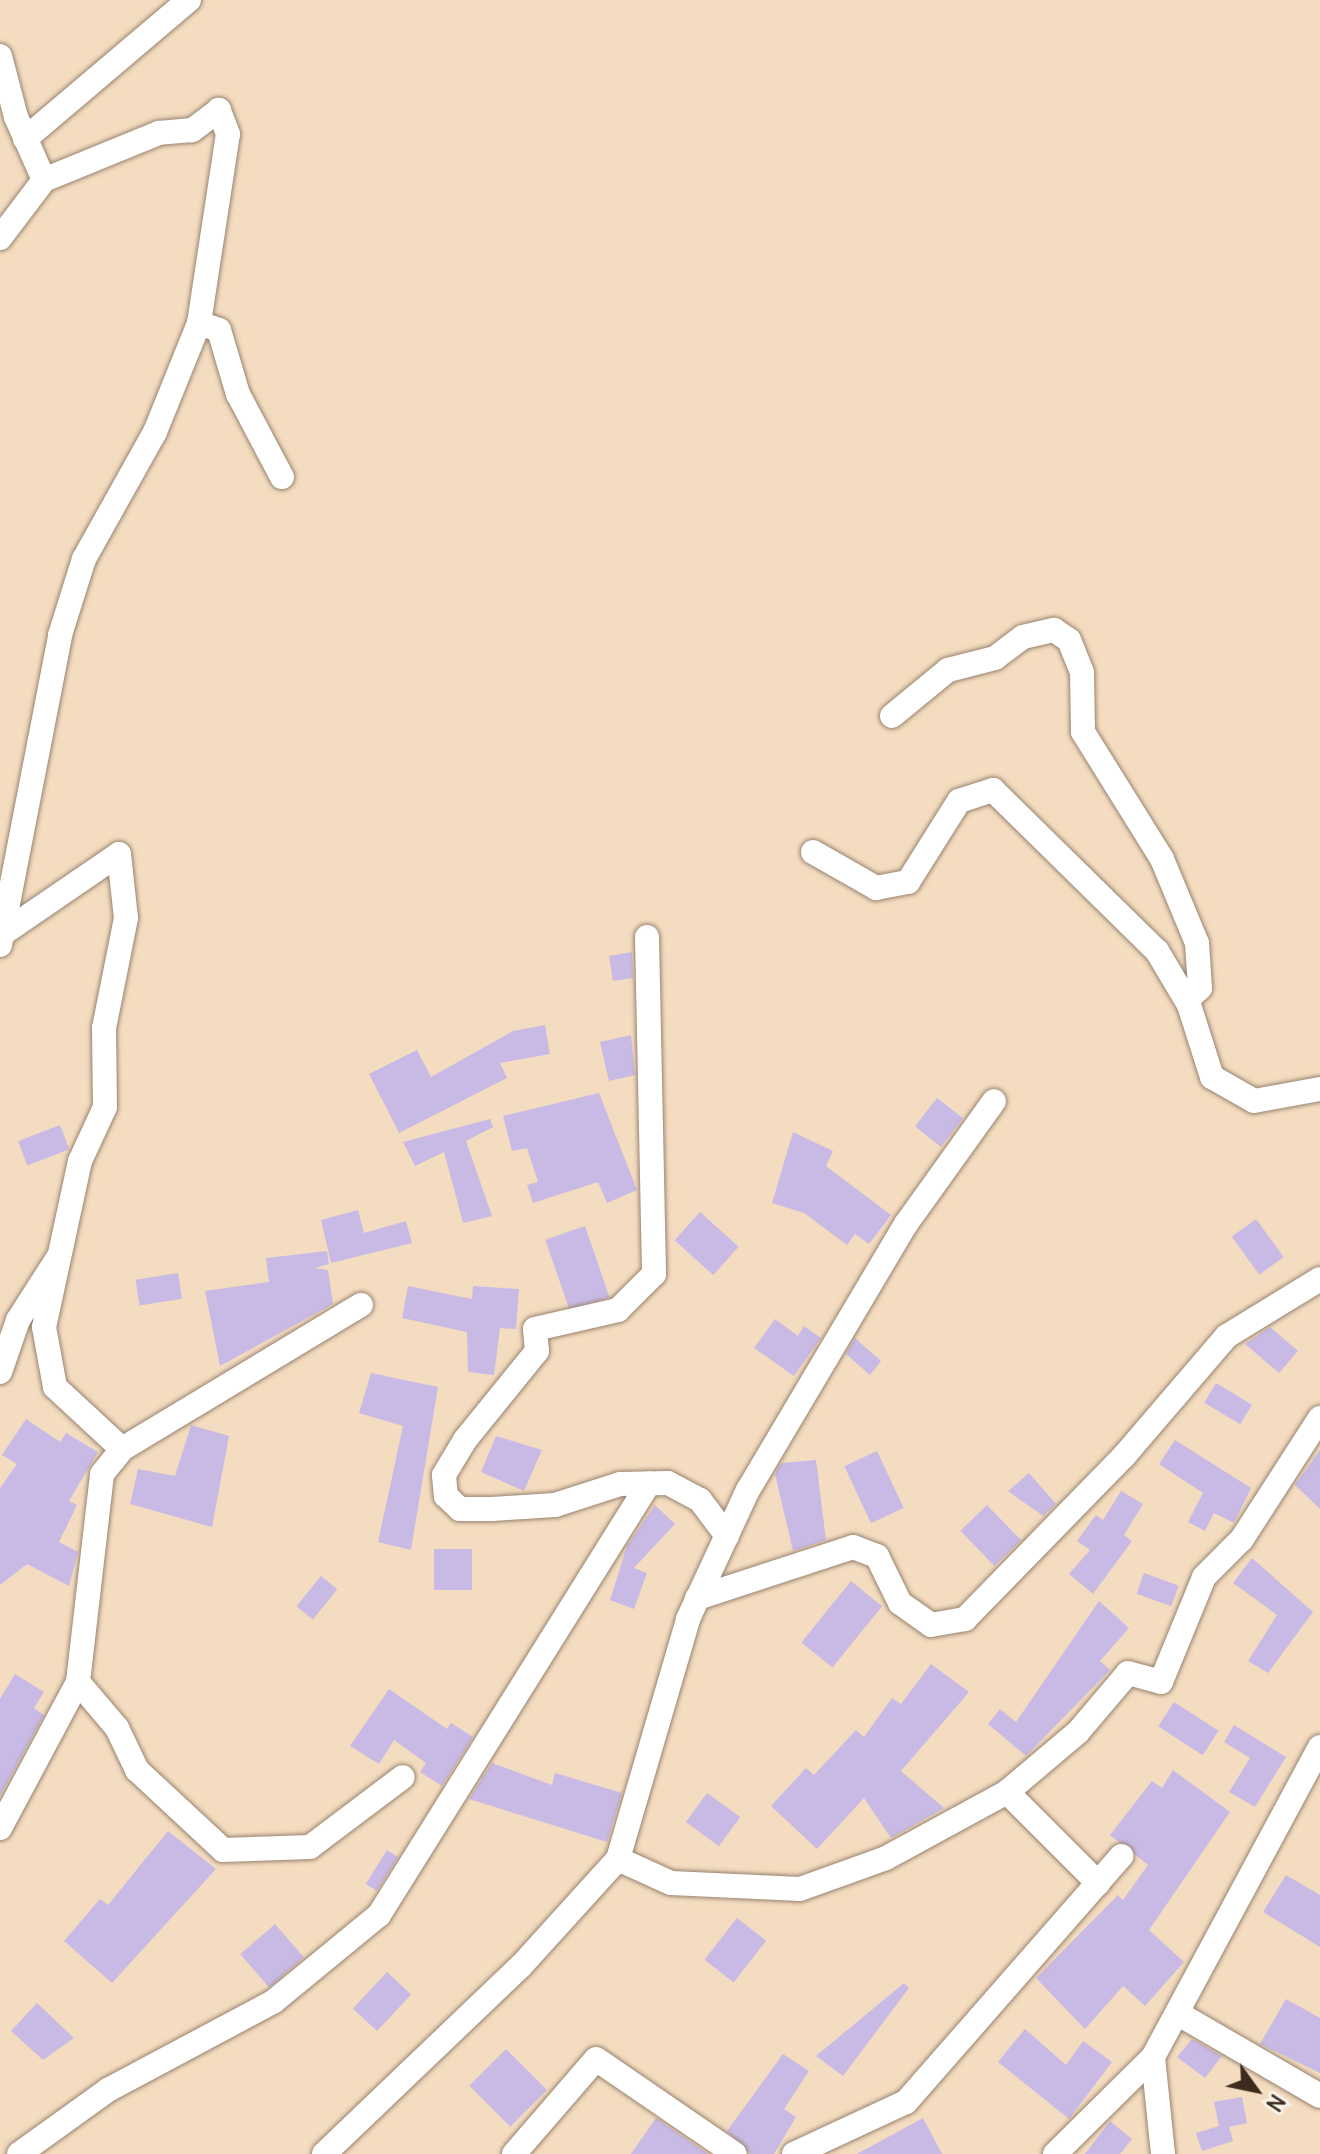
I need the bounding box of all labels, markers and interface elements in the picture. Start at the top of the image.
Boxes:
north arrow [1216,2050,1296,2130]
text: N [1260,2089,1292,2117]

